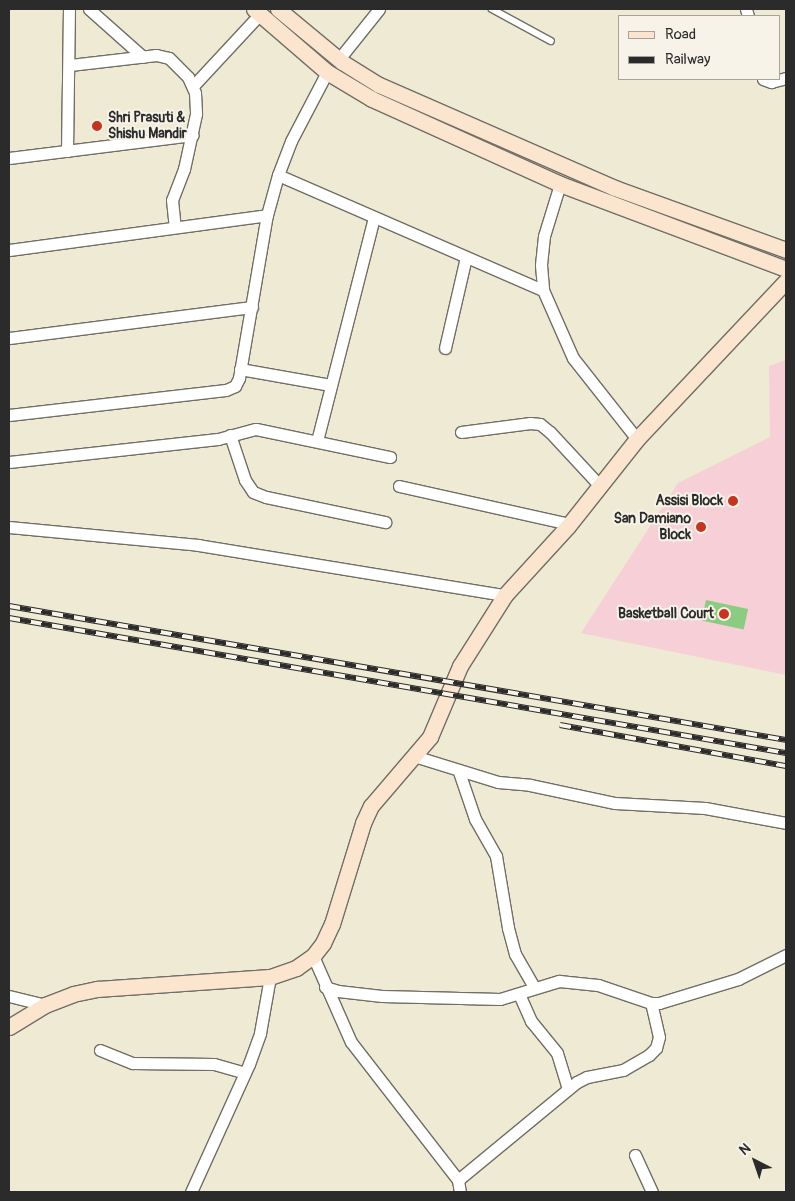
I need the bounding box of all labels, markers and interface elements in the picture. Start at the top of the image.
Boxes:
legend [618,15,780,80]
text: Road [665,25,696,44]
text: Railway [665,50,710,69]
place label: Shri Prasuti & Shishu Mandir [108,110,187,142]
marker: Shri Prasuti & Shishu Mandir [90,119,104,133]
place label: Assisi Block [655,493,723,509]
marker: Assisi Block [727,495,739,507]
place label: San Damiano Block [614,511,691,544]
marker: San Damiano Block [695,521,707,533]
place label: Basketball Court [618,606,714,622]
marker: Basketball Court [718,608,730,620]
north arrow [730,1136,780,1186]
text: N [736,1140,754,1159]

